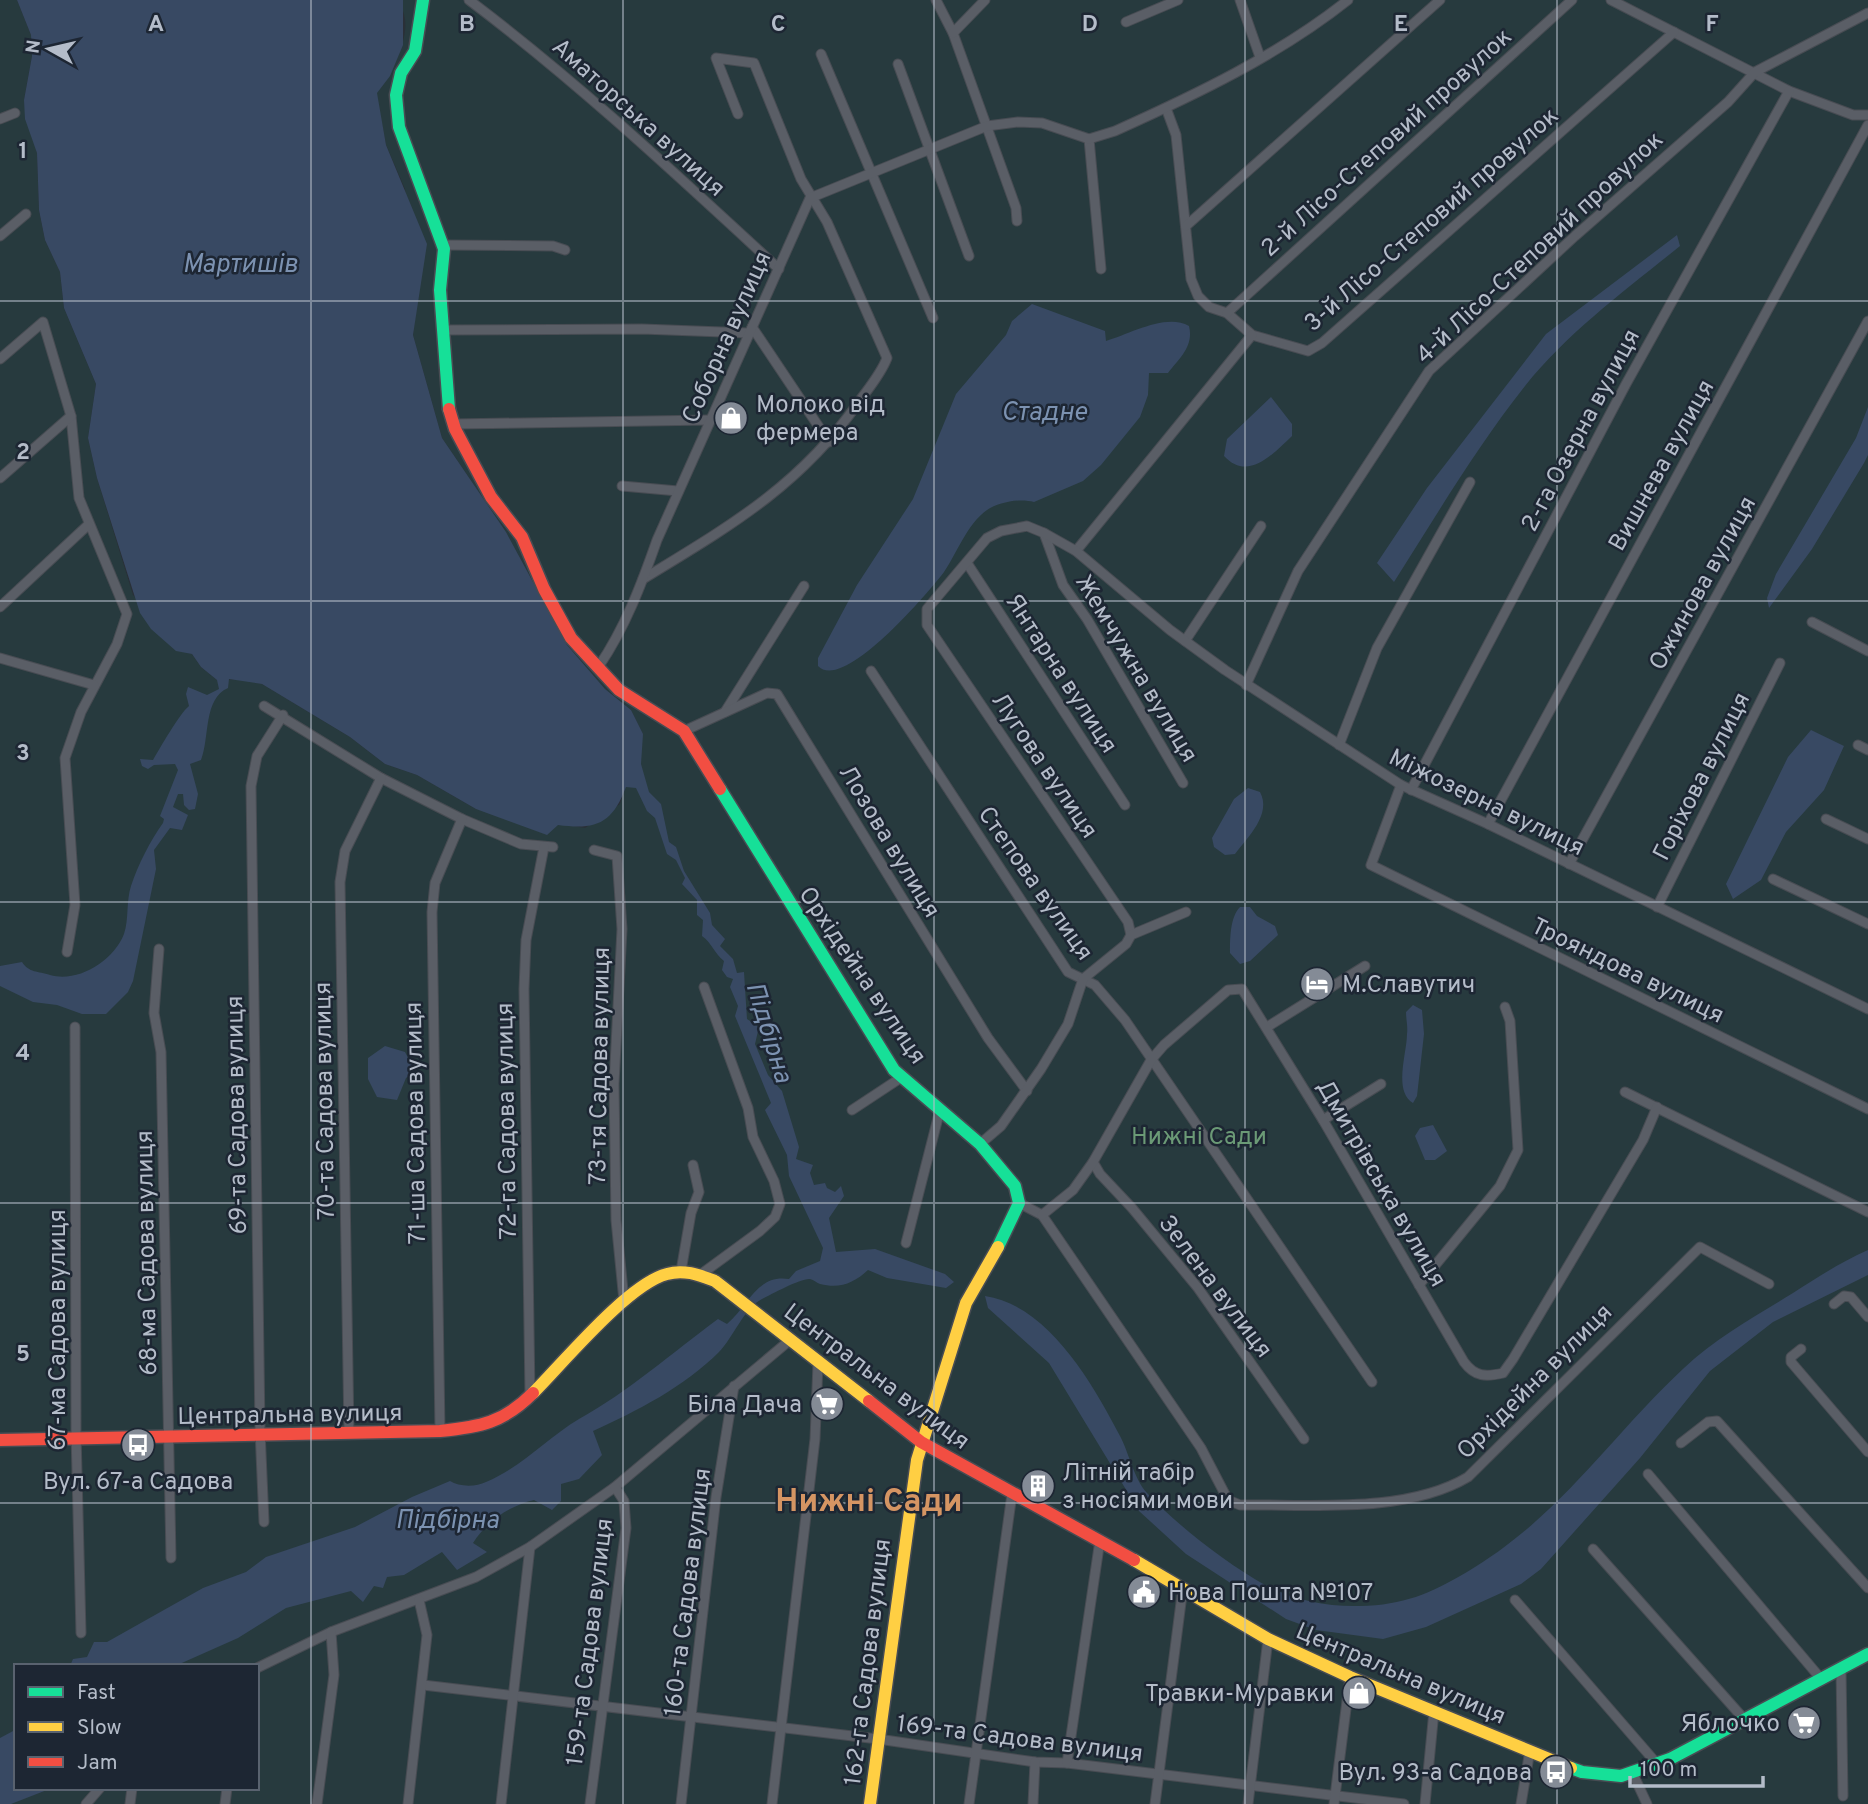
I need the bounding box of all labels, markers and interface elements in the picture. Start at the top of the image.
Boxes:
text: A [148,11,164,40]
text: B [459,11,475,40]
text: C [771,11,785,40]
text: D [1082,11,1098,40]
text: E [1394,11,1408,40]
text: F [1705,11,1719,40]
north arrow [14,14,84,84]
street label: 2-й Лісо-Степовий провулок [1256,23,1519,264]
street label: Аматорська вулиця [545,33,731,204]
text: N [21,38,47,55]
street label: 3-й Лісо-Степовий провулок [1299,102,1566,339]
street label: 4-й Лісо-Степовий провулок [1410,126,1670,371]
text: 1 [18,138,28,167]
street label: Соборна вулиця [676,247,779,429]
water label: Мартишів [183,249,298,282]
street label: 2-га Озерна вулиця [1516,325,1648,537]
street label: Вишнева вулиця [1603,375,1722,557]
place label: Молоко від фермера [756,391,885,449]
water label: Стадне [1001,397,1088,430]
shop icon: Молоко від фермера [712,399,750,437]
text: 2 [16,439,30,468]
street label: Ожинова вулиця [1644,492,1764,676]
street label: Жемчужна вулиця [1067,570,1203,768]
street label: Янтарна вулиця [998,589,1123,760]
street label: Лугова вулиця [983,687,1103,845]
street label: Горіхова вулиця [1647,688,1758,866]
text: 3 [16,740,30,769]
street label: Міжозерна вулиця [1383,743,1589,864]
street label: Лозова вулиця [831,760,946,924]
street label: Степова вулиця [970,801,1099,967]
street label: Орхідейна вулиця [791,882,932,1071]
street label: Трояндова вулиця [1526,912,1728,1031]
street label: 73-тя Садова вулиця [584,947,618,1185]
hotel icon: М.Славутич [1298,965,1336,1003]
place label: М.Славутич [1342,971,1475,1001]
water label: Підбірна [737,978,799,1088]
street label: 70-та Садова вулиця [309,982,343,1220]
street label: 69-та Садова вулиця [221,995,255,1235]
street label: 71-ша Садова вулиця [400,1001,434,1245]
street label: 72-га Садова вулиця [491,1002,525,1240]
text: 4 [16,1040,30,1069]
street label: Дмитрівська вулиця [1309,1075,1452,1293]
park label: Нижні Сади [1131,1123,1267,1153]
street label: 68-ма Садова вулиця [131,1130,165,1376]
street label: 67-ма Садова вулиця [44,1209,74,1451]
street label: Зелена вулиця [1151,1210,1278,1365]
street label: Центральна вулиця [777,1298,975,1457]
street label: Орхідейна вулиця [1451,1298,1620,1467]
text: 5 [16,1341,30,1370]
supermarket icon: Біла Дача [808,1385,846,1423]
place label: Біла Дача [687,1391,802,1421]
street label: Центральна вулиця [177,1399,403,1433]
bus stop icon: Вул. 67-а Садова [119,1426,157,1464]
place label: Літній табір з носіями мови [1062,1459,1233,1517]
street label: 160-та Садова вулиця [659,1466,719,1718]
building icon: Літній табір з носіями мови [1019,1467,1057,1505]
place label: Вул. 67-а Садова [43,1468,233,1498]
district label: Нижні Сади [775,1483,963,1523]
water label: Підбірна [395,1505,499,1538]
street label: 159-та Садова вулиця [561,1517,621,1768]
street label: 162-га Садова вулиця [839,1537,899,1787]
public building icon: Нова Пошта №107 [1125,1573,1163,1611]
place label: Нова Пошта №107 [1168,1579,1373,1609]
street label: Центральна вулиця [1291,1617,1510,1733]
legend [14,1664,259,1790]
shop icon: Травки-Муравки [1340,1674,1378,1712]
text: Fast [77,1680,116,1707]
place label: Травки-Муравки [1145,1680,1334,1710]
supermarket icon: Яблочко [1785,1704,1823,1742]
street label: 169-та Садова вулиця [895,1710,1145,1770]
place label: Яблочко [1680,1710,1780,1740]
text: Slow [77,1715,122,1742]
scale bar [1630,1744,1763,1788]
text: Jam [77,1750,118,1777]
bus stop icon: Вул. 93-а Садова [1537,1753,1575,1791]
text: 100 m [1640,1757,1697,1784]
place label: Вул. 93-а Садова [1338,1759,1532,1789]

